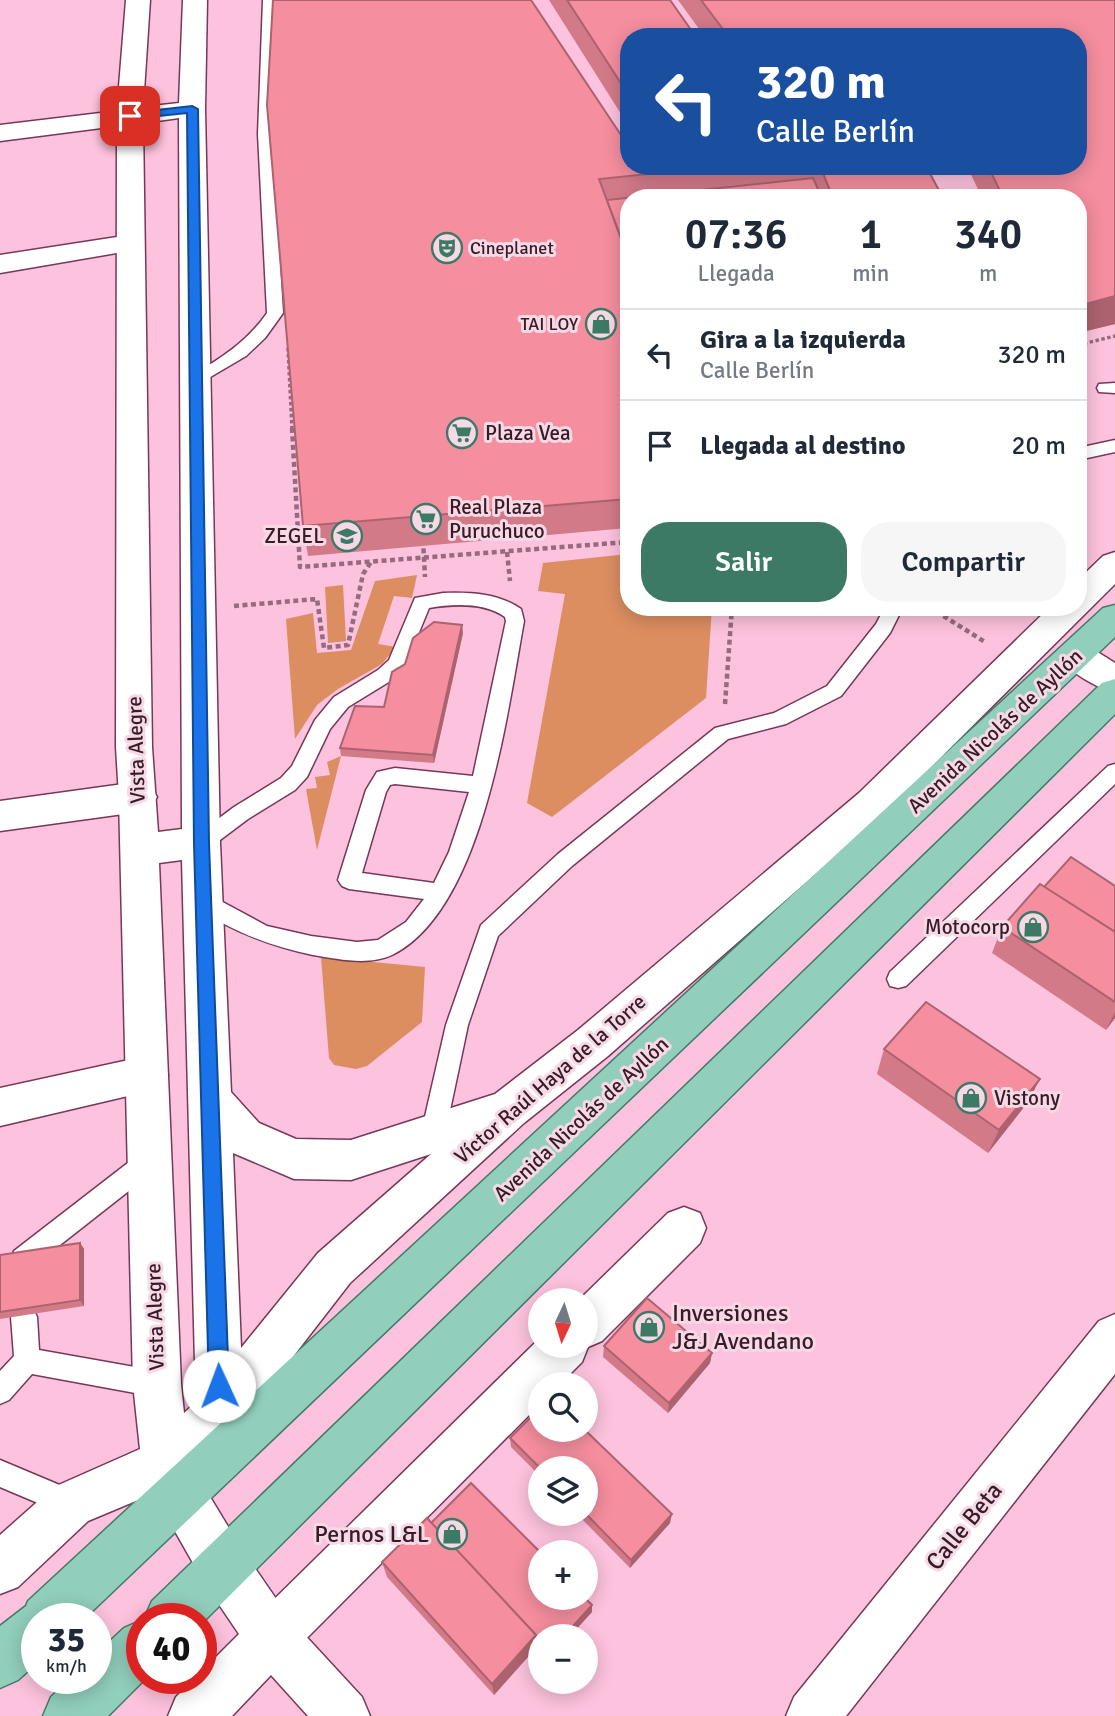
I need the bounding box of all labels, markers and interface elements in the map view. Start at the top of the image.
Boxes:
text: 320 m [756,52,886,112]
icon: left [641,56,732,147]
pin [100,86,160,146]
icon: arrive [111,97,149,135]
text: Calle Berlín [756,112,915,151]
text: 07:36 [685,209,787,260]
text: 1 [859,209,882,260]
text: 340 [954,209,1022,260]
theatre icon: Cineplanet [430,231,464,265]
place label: Cineplanet [470,237,554,259]
text: Llegada [697,259,775,288]
text: min [852,259,889,288]
text: m [979,259,997,288]
shop icon: TAI LOY [584,307,618,341]
place label: TAI LOY [521,313,578,335]
text: Gira a la izquierda [700,324,906,356]
icon: left [641,336,679,374]
text: 320 m [997,339,1066,371]
text: Calle Berlín [700,356,814,385]
supermarket icon: Plaza Vea [445,416,479,450]
place label: Plaza Vea [485,420,571,446]
icon: arrive [641,427,679,465]
text: Llegada al destino [700,430,906,462]
text: 20 m [1011,430,1066,462]
place label: Real Plaza Puruchuco [449,494,545,544]
supermarket icon: Real Plaza Puruchuco [409,502,443,536]
school or university icon: ZEGEL [330,519,364,553]
button: Salir [641,522,847,602]
button: Compartir [861,522,1066,602]
place label: ZEGEL [264,523,324,549]
street label: Avenida Nicolás de Ayllón [902,643,1088,819]
street label: Vista Alegre [121,696,151,804]
shop icon: Motocorp [1016,910,1050,944]
place label: Motocorp [925,914,1010,940]
street label: Víctor Raúl Haya de la Torre [449,989,651,1169]
street label: Avenida Nicolás de Ayllón [488,1031,674,1207]
shop icon: Vistony [954,1081,988,1115]
place label: Vistony [994,1085,1060,1111]
street label: Vista Alegre [140,1263,170,1371]
north arrow [528,1288,598,1358]
map controls [528,1288,598,1694]
place label: Inversiones J&J Avendano [672,1298,814,1356]
shop icon: Inversiones J&J Avendano [632,1310,666,1344]
position arrow [182,1349,256,1423]
button: search [528,1372,598,1442]
button: layers [528,1456,598,1526]
street label: Calle Beta [919,1476,1009,1576]
shop icon: Pernos L&L [435,1517,469,1551]
place label: Pernos L&L [314,1519,429,1549]
button: + [528,1540,598,1610]
speed limit sign: 40 [126,1603,217,1694]
text: 35 [48,1618,85,1661]
button: − [528,1624,598,1694]
text: km/h [46,1655,87,1677]

